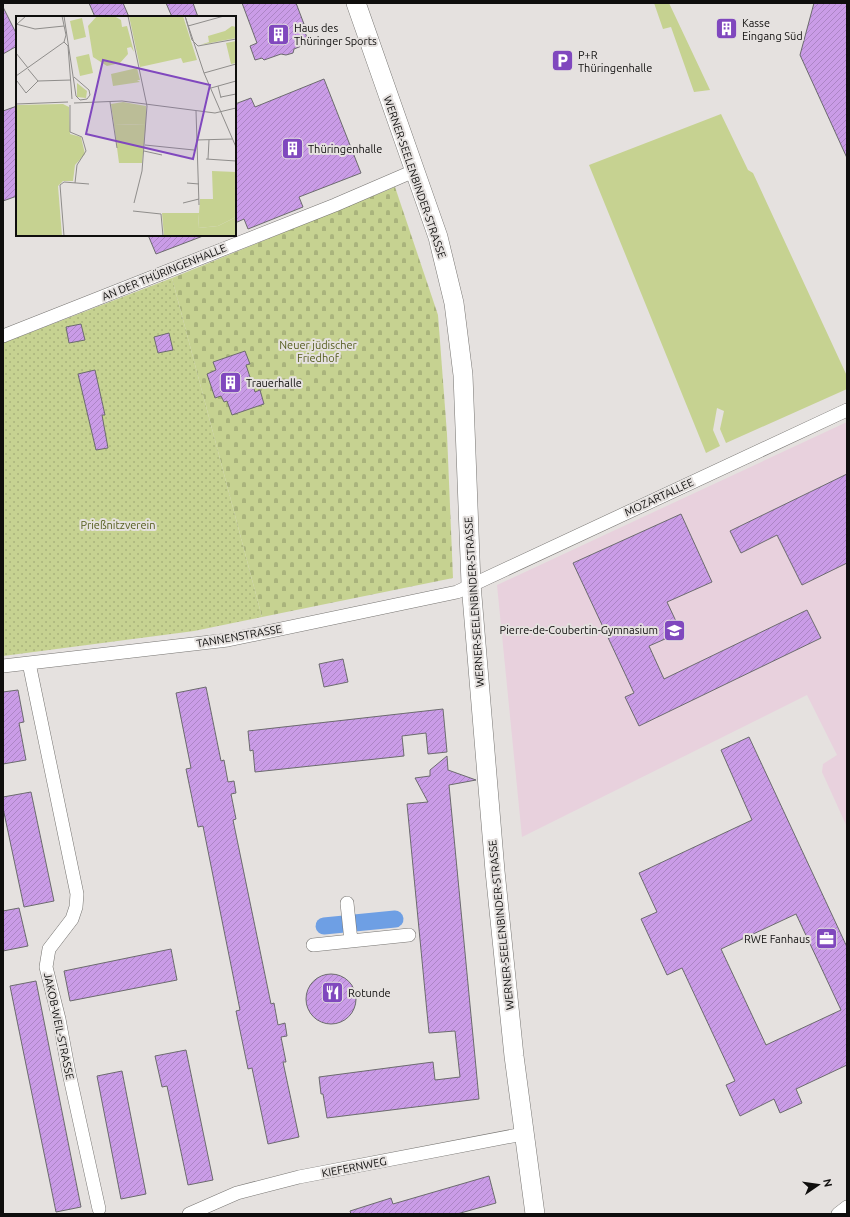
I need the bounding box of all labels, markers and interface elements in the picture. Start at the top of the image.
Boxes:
inset map [16,16,236,236]
building icon: Kasse Eingang Süd [713,16,739,42]
place label: Kasse Eingang Süd [742,17,803,42]
building icon: Haus des Thüringer Sports [266,21,292,47]
place label: Haus des Thüringer Sports [294,22,377,47]
parking icon: P+R Thüringenhalle [549,48,575,74]
place label: P+R Thüringenhalle [578,49,652,74]
street label: WERNER-SEELENBINDER-STRASSE [382,94,448,260]
building icon: Thüringenhalle [280,136,306,162]
place label: Thüringenhalle [308,143,382,155]
street label: AN DER THÜRINGENHALLE [100,241,228,303]
park label: Neuer jüdischer Friedhof [279,339,358,364]
building icon: Trauerhalle [218,370,244,396]
place label: Trauerhalle [246,377,302,389]
street label: MOZARTALLEE [623,476,695,518]
street label: WERNER-SEELENBINDER-STRASSE [462,516,486,688]
park label: Prießnitzverein [80,519,156,531]
school or university icon: Pierre-de-Coubertin-Gymnasium [661,617,687,643]
street label: TANNENSTRASSE [195,623,283,649]
place label: Pierre-de-Coubertin-Gymnasium [500,624,658,636]
street label: WERNER-SEELENBINDER-STRASSE [486,840,516,1010]
office icon: RWE Fanhaus [813,926,839,952]
place label: RWE Fanhaus [744,933,810,945]
street label: JAKOB-WEIL-STRASSE [42,971,76,1081]
restaurant icon: Rotunde [319,980,345,1006]
place label: Rotunde [348,987,391,999]
street label: KIEFERNWEG [321,1155,387,1179]
north arrow [798,1165,838,1205]
text: N [821,1177,835,1188]

